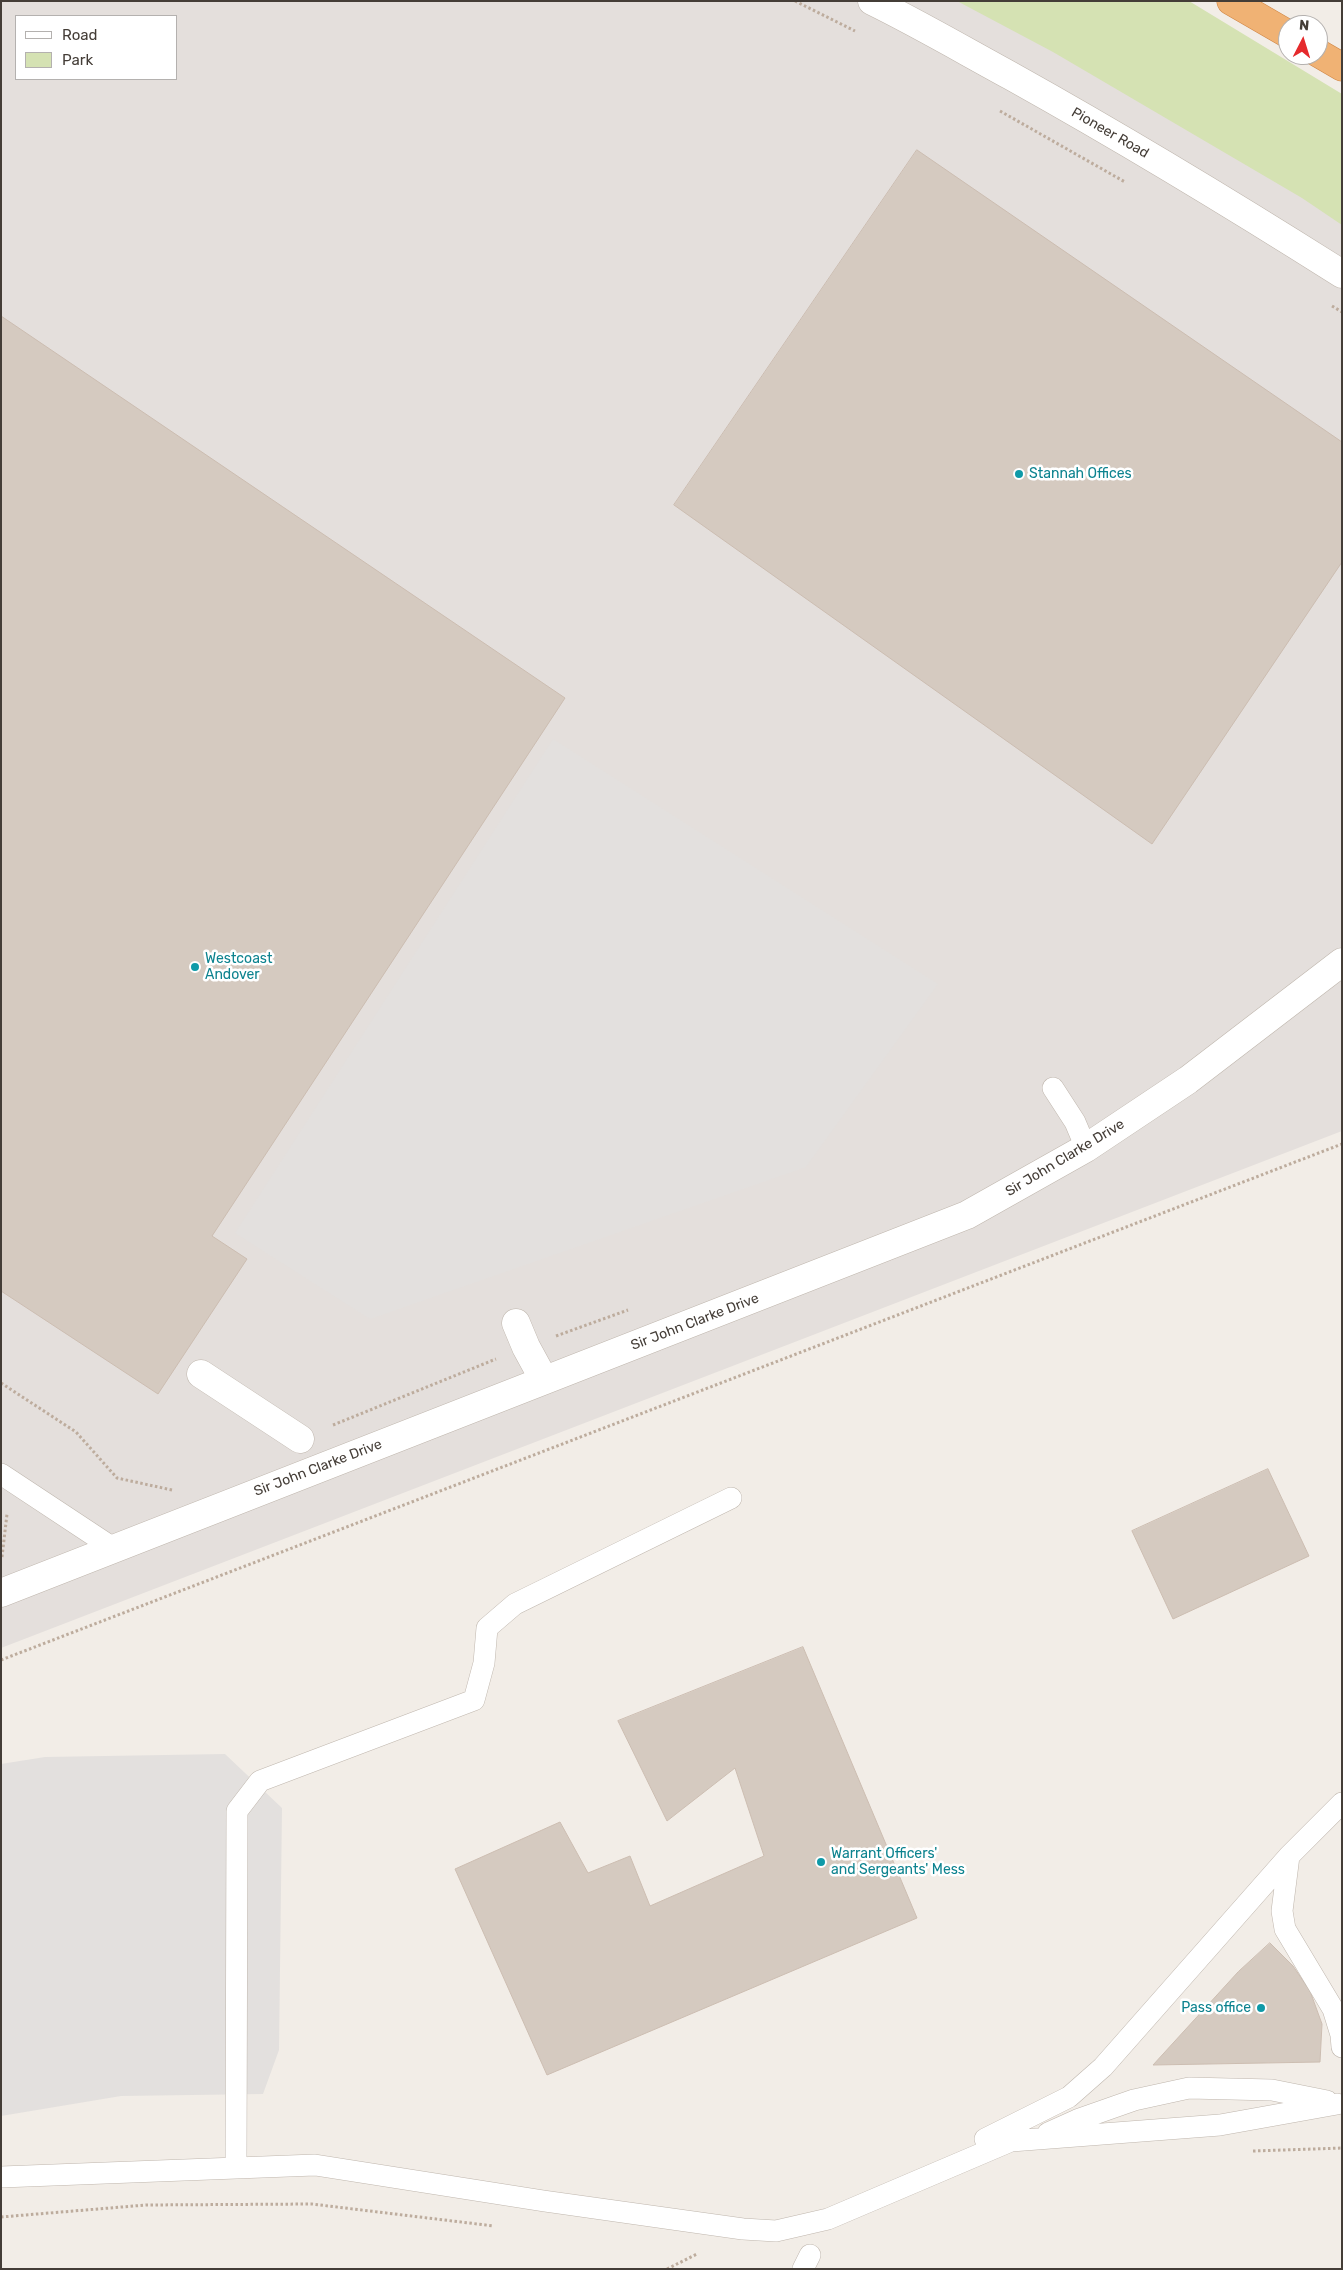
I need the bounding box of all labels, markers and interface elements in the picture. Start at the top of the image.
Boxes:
legend [15,15,178,80]
north arrow [1278,15,1328,65]
text: N [1298,17,1310,34]
text: Road [62,26,98,44]
text: Park [62,51,93,69]
street label: Pioneer Road [1068,104,1152,162]
place label: Stannah Offices [1029,466,1132,482]
marker: Stannah Offices [1013,468,1025,480]
place label: Westcoast Andover [205,951,272,984]
marker: Westcoast Andover [189,961,201,973]
street label: Sir John Clarke Drive [1002,1116,1128,1200]
street label: Sir John Clarke Drive [629,1290,761,1354]
street label: Sir John Clarke Drive [252,1436,384,1500]
place label: Warrant Officers' and Sergeants' Mess [831,1846,965,1878]
marker: Warrant Officers' and Sergeants' Mess [815,1856,827,1868]
place label: Pass office [1181,2000,1251,2016]
marker: Pass office [1255,2002,1267,2014]

